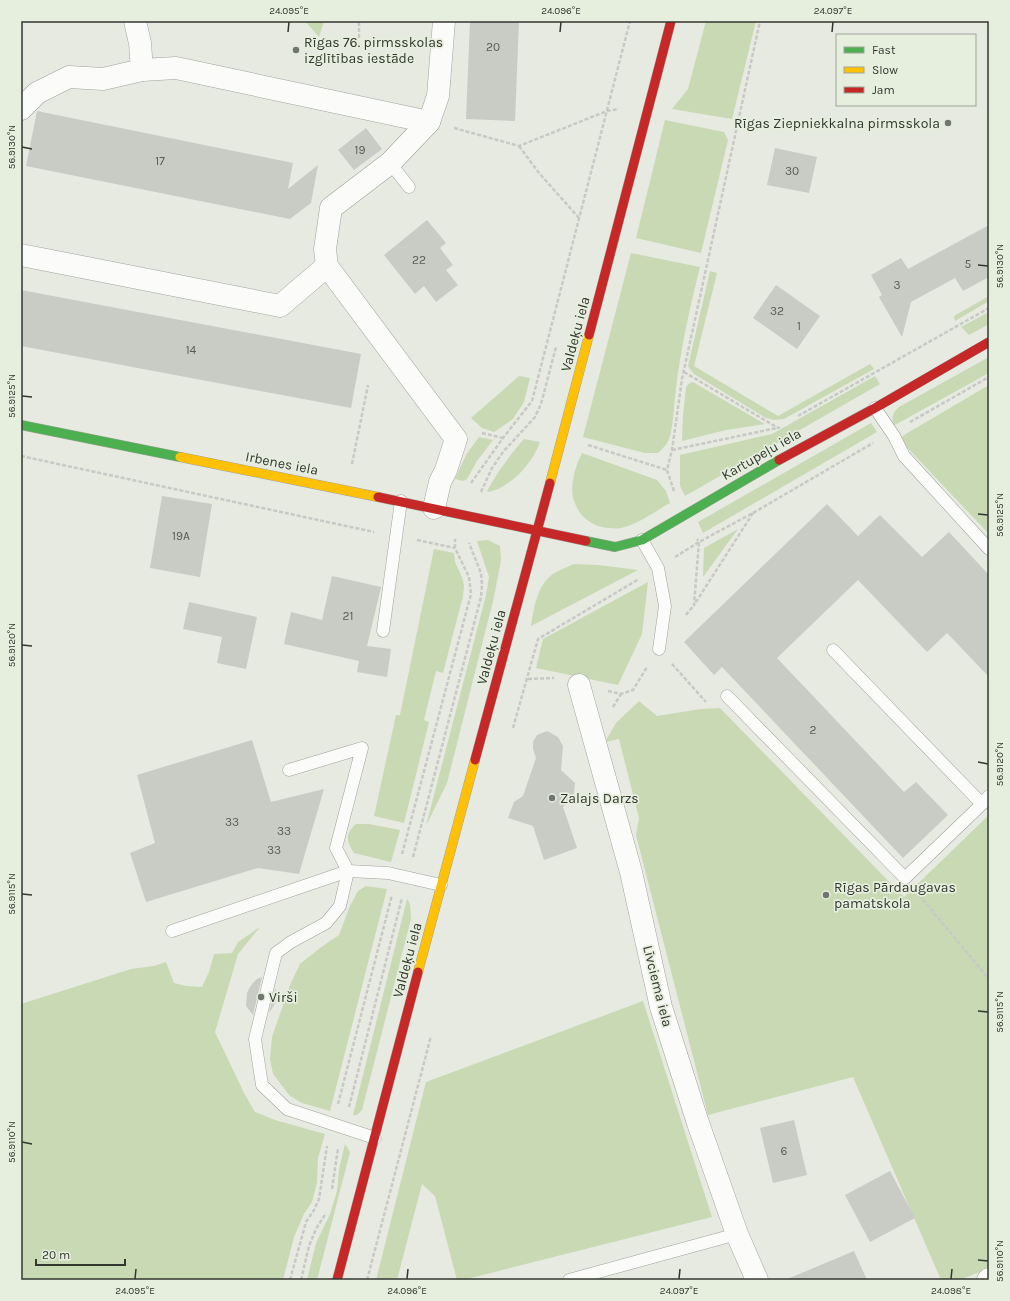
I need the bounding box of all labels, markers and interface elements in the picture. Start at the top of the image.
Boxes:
text: 24.095°E [269,5,309,17]
text: 24.096°E [541,5,581,17]
text: 24.097°E [814,5,852,17]
place label: Rīgas 76. pirmsskolas izglītības iestāde [304,34,443,67]
legend [836,34,976,106]
house number: 20 [486,40,500,54]
text: Fast [872,43,896,57]
marker: Rīgas 76. pirmsskolas izglītības iestāde [291,45,301,55]
text: Slow [872,63,898,77]
text: Jam [872,83,895,97]
place label: Rīgas Ziepniekkalna pirmsskola [734,115,940,132]
marker: Rīgas Ziepniekkalna pirmsskola [943,118,953,128]
text: 56.9130°N [6,125,18,169]
house number: 19 [355,143,365,157]
house number: 17 [155,154,165,168]
house number: 30 [785,164,799,178]
text: 56.9130°N [994,244,1006,288]
house number: 22 [412,253,426,267]
house number: 5 [965,257,972,271]
house number: 3 [893,278,901,292]
street label: Valdeķu iela [557,295,594,374]
house number: 32 [770,304,784,318]
house number: 1 [797,319,801,333]
house number: 14 [186,343,197,357]
text: 56.9125°N [6,374,18,418]
street label: Kartupeļu iela [718,425,804,484]
street label: Irbenes iela [244,448,320,479]
text: 56.9125°N [994,493,1006,537]
house number: 19A [172,529,190,543]
street label: Valdeķu iela [473,608,510,687]
house number: 21 [343,609,353,623]
text: 56.9120°N [6,623,18,667]
house number: 2 [810,723,817,737]
text: 56.9120°N [994,742,1006,786]
place label: Zalajs Darzs [560,790,639,807]
marker: Zalajs Darzs [547,793,557,803]
house number: 33 [225,815,239,829]
house number: 33 [277,824,291,838]
house number: 33 [267,843,281,857]
text: 56.9115°N [6,873,18,915]
place label: Rīgas Pārdaugavas pamatskola [834,879,956,912]
marker: Rīgas Pārdaugavas pamatskola [821,890,831,900]
street label: Valdeķu iela [389,921,426,1000]
street label: Līvciema iela [639,944,676,1029]
place label: Virši [269,989,298,1006]
text: 56.9115°N [994,991,1006,1033]
marker: Virši [256,992,266,1002]
text: 56.9110°N [6,1121,18,1163]
house number: 6 [781,1144,788,1158]
text: 56.9110°N [994,1240,1006,1282]
scale bar [36,1241,125,1267]
text: 20 m [42,1248,70,1262]
text: 24.095°E [115,1285,155,1297]
text: 24.096°E [387,1285,427,1297]
text: 24.097°E [660,1285,698,1297]
text: 24.098°E [931,1285,971,1297]

